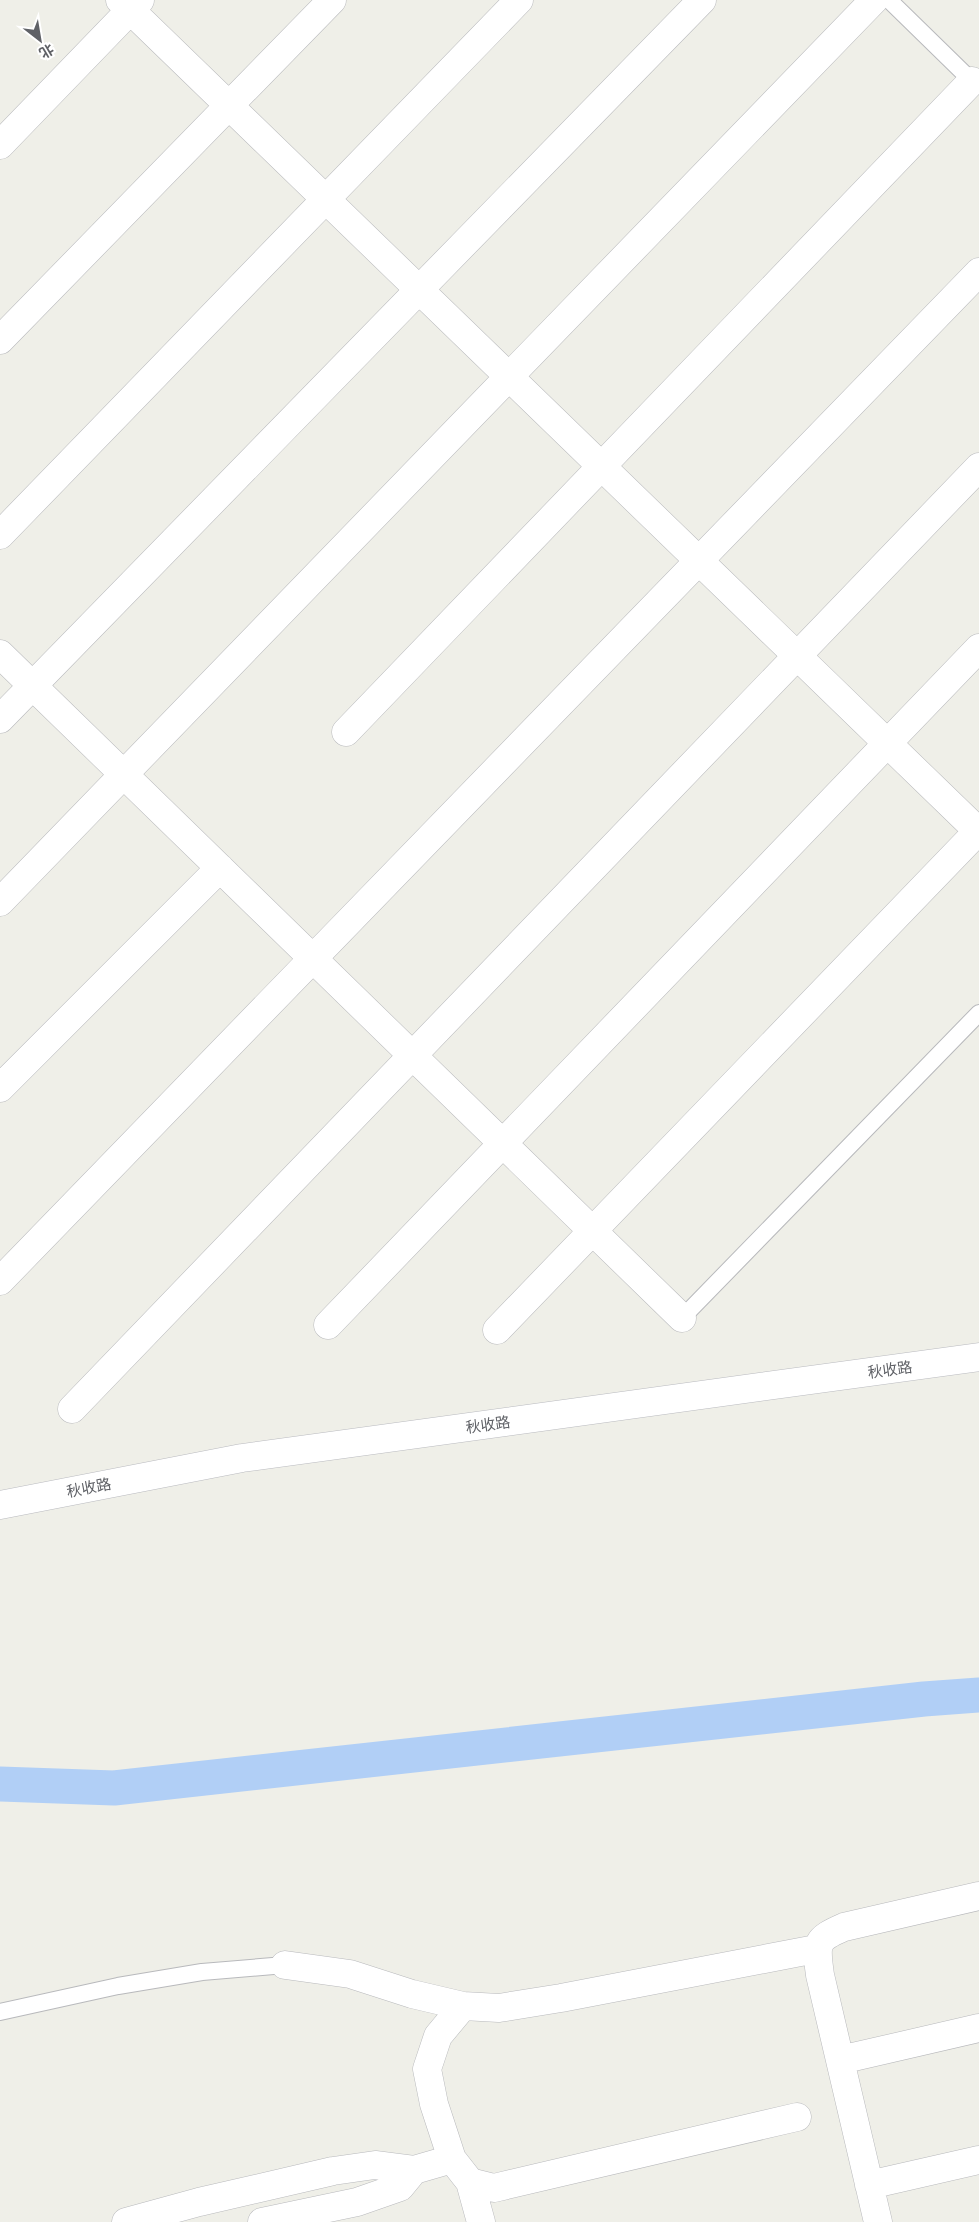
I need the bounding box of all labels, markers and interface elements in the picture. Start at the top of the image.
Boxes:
north arrow [15,15,65,65]
text: 北 [36,40,57,62]
street label: 秋收路 [866,1358,914,1382]
street label: 秋收路 [464,1413,512,1437]
street label: 秋收路 [65,1475,113,1501]

